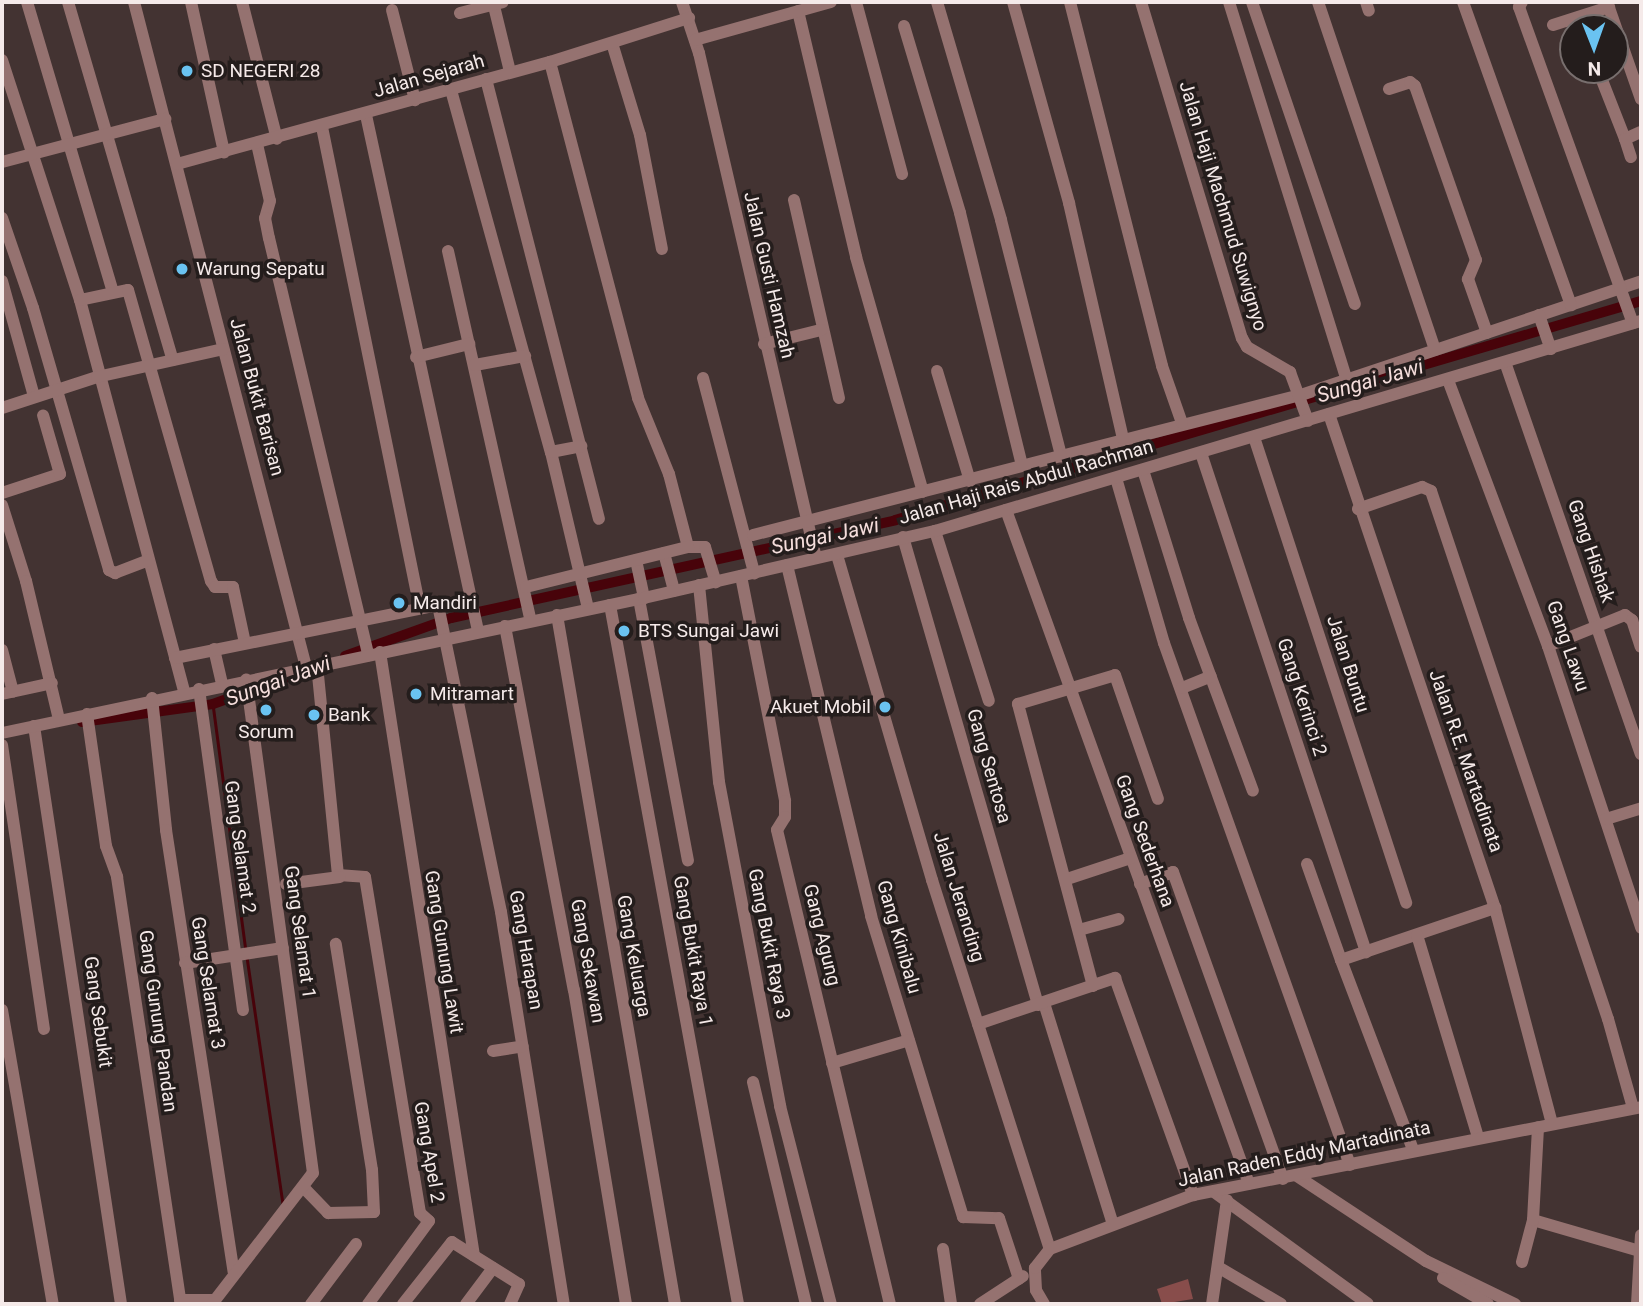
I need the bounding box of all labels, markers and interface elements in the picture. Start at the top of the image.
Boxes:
north arrow [1559,14,1629,84]
street label: Jalan Sejarah [371,49,487,103]
text: N [1587,57,1601,80]
place label: SD NEGERI 28 [201,60,321,82]
marker: SD NEGERI 28 [179,63,195,79]
street label: Jalan Haji Machmud Suwignyo [1174,78,1272,334]
street label: Jalan Gusti Hamzah [739,189,799,361]
place label: Warung Sepatu [196,258,325,280]
marker: Warung Sepatu [174,261,190,277]
street label: Jalan Bukit Barisan [225,316,289,478]
water label: Sungai Jawi [1314,354,1426,408]
street label: Jalan Haji Rais Abdul Rachman [896,435,1156,529]
street label: Gang Hishak [1563,496,1619,606]
water label: Sungai Jawi [769,512,881,560]
place label: Mandiri [413,592,477,614]
marker: Mandiri [391,595,407,611]
street label: Gang Lawu [1542,598,1594,694]
street label: Jalan Buntu [1322,613,1374,715]
place label: BTS Sungai Jawi [638,620,779,642]
marker: BTS Sungai Jawi [616,623,632,639]
street label: Gang Kerinci 2 [1272,635,1332,759]
water label: Sungai Jawi [222,650,334,712]
street label: Jalan R.E. Martadinata [1424,667,1508,855]
place label: Mitramart [430,683,514,705]
marker: Mitramart [408,686,424,702]
place label: Akuet Mobil [770,696,871,718]
marker: Akuet Mobil [877,699,893,715]
marker: Sorum [258,702,274,718]
place label: Bank [328,704,370,726]
street label: Gang Sentosa [962,706,1016,826]
marker: Bank [306,707,322,723]
place label: Sorum [238,721,294,743]
street label: Gang Sederhana [1110,772,1180,910]
street label: Gang Selamat 2 [219,779,261,915]
street label: Jalan Jeranding [928,829,990,965]
street label: Gang Selamat 1 [279,864,321,1000]
street label: Gang Bukit Raya 3 [743,867,795,1021]
street label: Gang Gunung Lawit [420,869,468,1035]
street label: Gang Bukit Raya 1 [668,874,718,1028]
street label: Gang Kinibalu [872,878,926,996]
street label: Gang Agung [798,882,846,988]
street label: Gang Harapan [504,888,548,1012]
street label: Gang Keluarga [612,893,656,1019]
street label: Gang Sekawan [566,897,610,1025]
street label: Gang Selamat 3 [186,915,230,1051]
street label: Gang Gunung Pandan [134,928,182,1114]
street label: Gang Sebukit [79,955,117,1069]
street label: Gang Apel 2 [409,1100,449,1204]
street label: Jalan Raden Eddy Martadinata [1176,1116,1432,1192]

